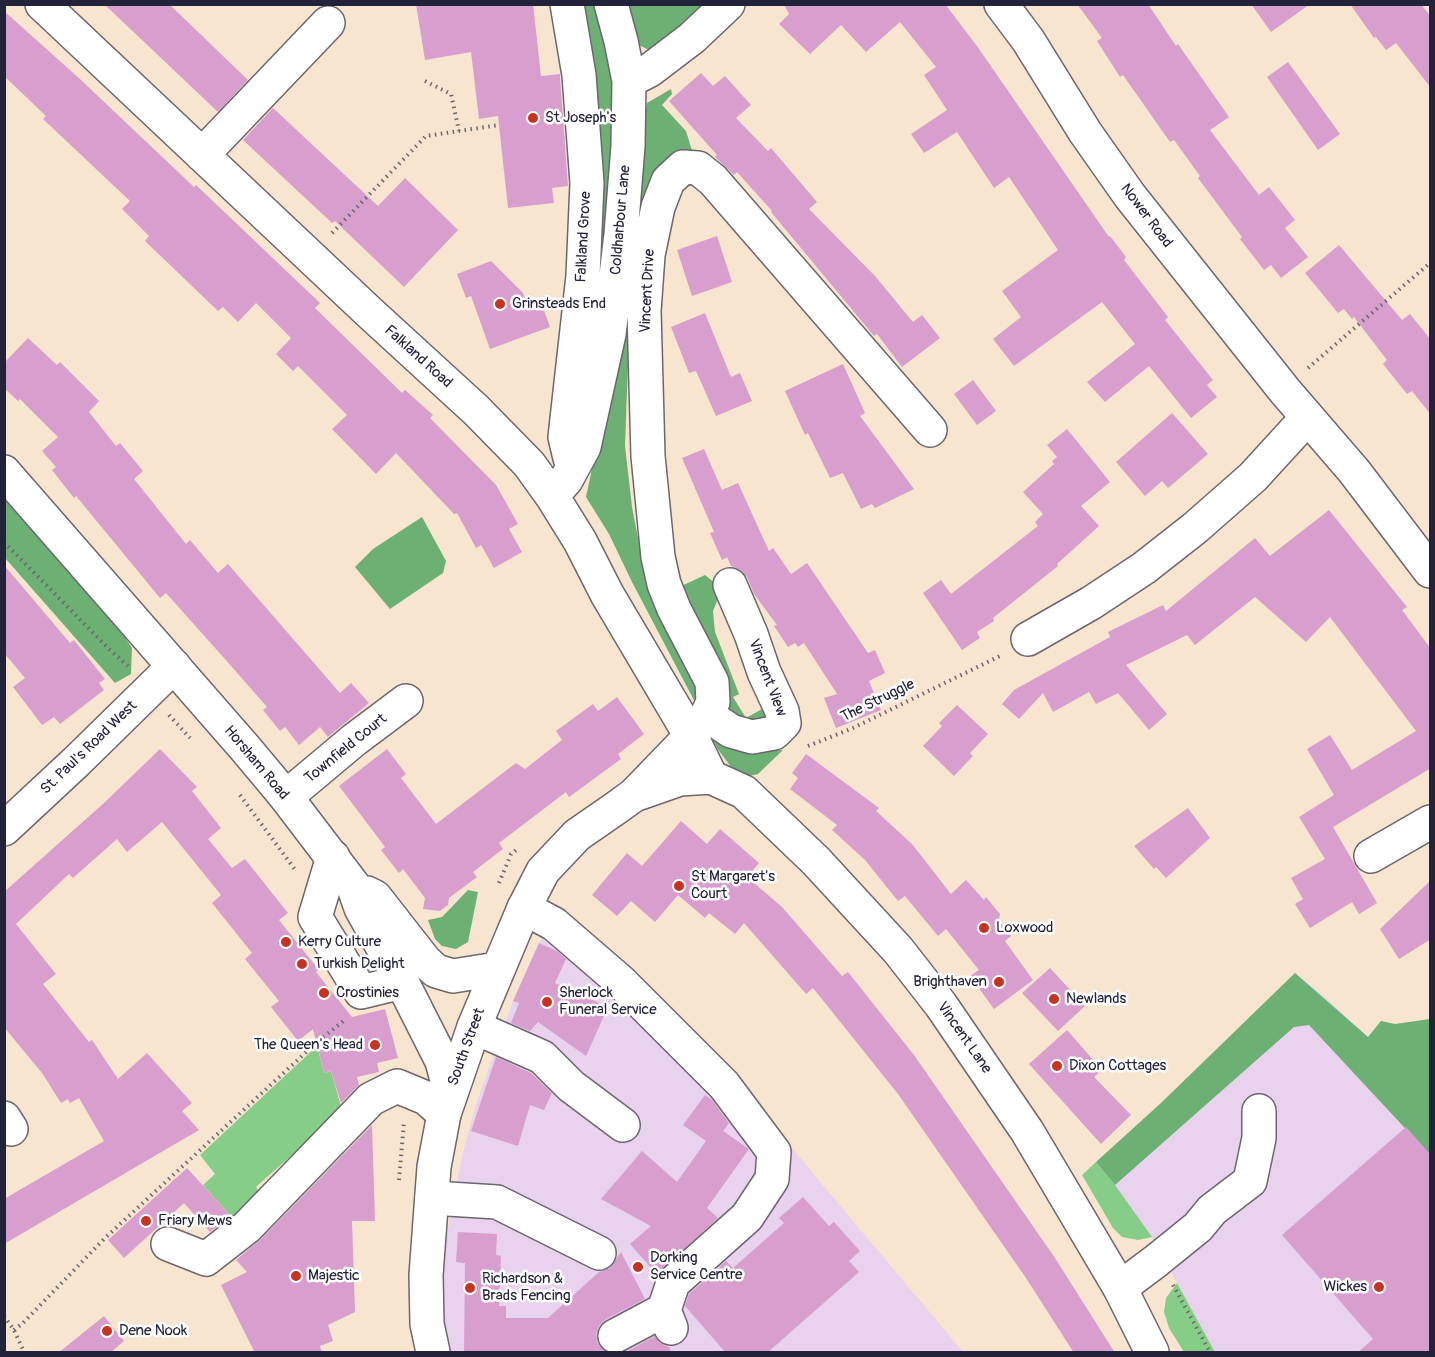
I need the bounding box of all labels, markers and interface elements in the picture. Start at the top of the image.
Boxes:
place label: St Joseph's [545,109,616,127]
marker: St Joseph's [526,111,540,125]
street label: Coldharbour Lane [607,164,635,276]
street label: Nower Road [1116,181,1176,251]
street label: Falkland Grove [573,191,595,283]
street label: Vincent Drive [637,248,659,334]
place label: Grinsteads End [512,295,606,313]
marker: Grinsteads End [493,297,507,311]
street label: Falkland Road [380,322,456,392]
street label: Vincent View [744,637,790,719]
street label: The Struggle [838,675,918,727]
street label: St. Paul's Road West [37,697,141,799]
street label: Townfield Court [301,710,391,788]
street label: Horsham Road [220,722,292,804]
place label: St Margaret's Court [691,868,775,903]
marker: St Margaret's Court [672,879,686,893]
place label: Loxwood [996,919,1053,937]
marker: Loxwood [977,921,991,935]
place label: Kerry Culture [298,933,381,951]
marker: Kerry Culture [279,935,293,949]
place label: Turkish Delight [314,955,405,973]
marker: Turkish Delight [295,957,309,971]
place label: Brighthaven [913,973,987,991]
marker: Brighthaven [992,975,1006,989]
place label: Crostinies [336,984,399,1002]
place label: Sherlock Funeral Service [559,984,657,1019]
marker: Crostinies [317,986,331,1000]
place label: Newlands [1066,990,1126,1008]
marker: Newlands [1047,992,1061,1006]
marker: Sherlock Funeral Service [540,995,554,1009]
street label: Vincent Lane [933,999,995,1077]
street label: South Street [445,1006,489,1088]
place label: The Queen's Head [254,1036,363,1054]
marker: The Queen's Head [368,1038,382,1052]
place label: Dixon Cottages [1069,1057,1166,1075]
marker: Dixon Cottages [1050,1059,1064,1073]
place label: Friary Mews [158,1212,232,1230]
marker: Friary Mews [139,1214,153,1228]
place label: Dorking Service Centre [650,1249,742,1284]
marker: Dorking Service Centre [631,1260,645,1274]
place label: Majestic [308,1267,360,1285]
marker: Majestic [289,1269,303,1283]
place label: Richardson & Brads Fencing [482,1270,570,1305]
place label: Wickes [1324,1278,1367,1296]
marker: Wickes [1372,1280,1386,1294]
marker: Richardson & Brads Fencing [463,1281,477,1295]
place label: Dene Nook [119,1322,187,1340]
marker: Dene Nook [100,1324,114,1338]

